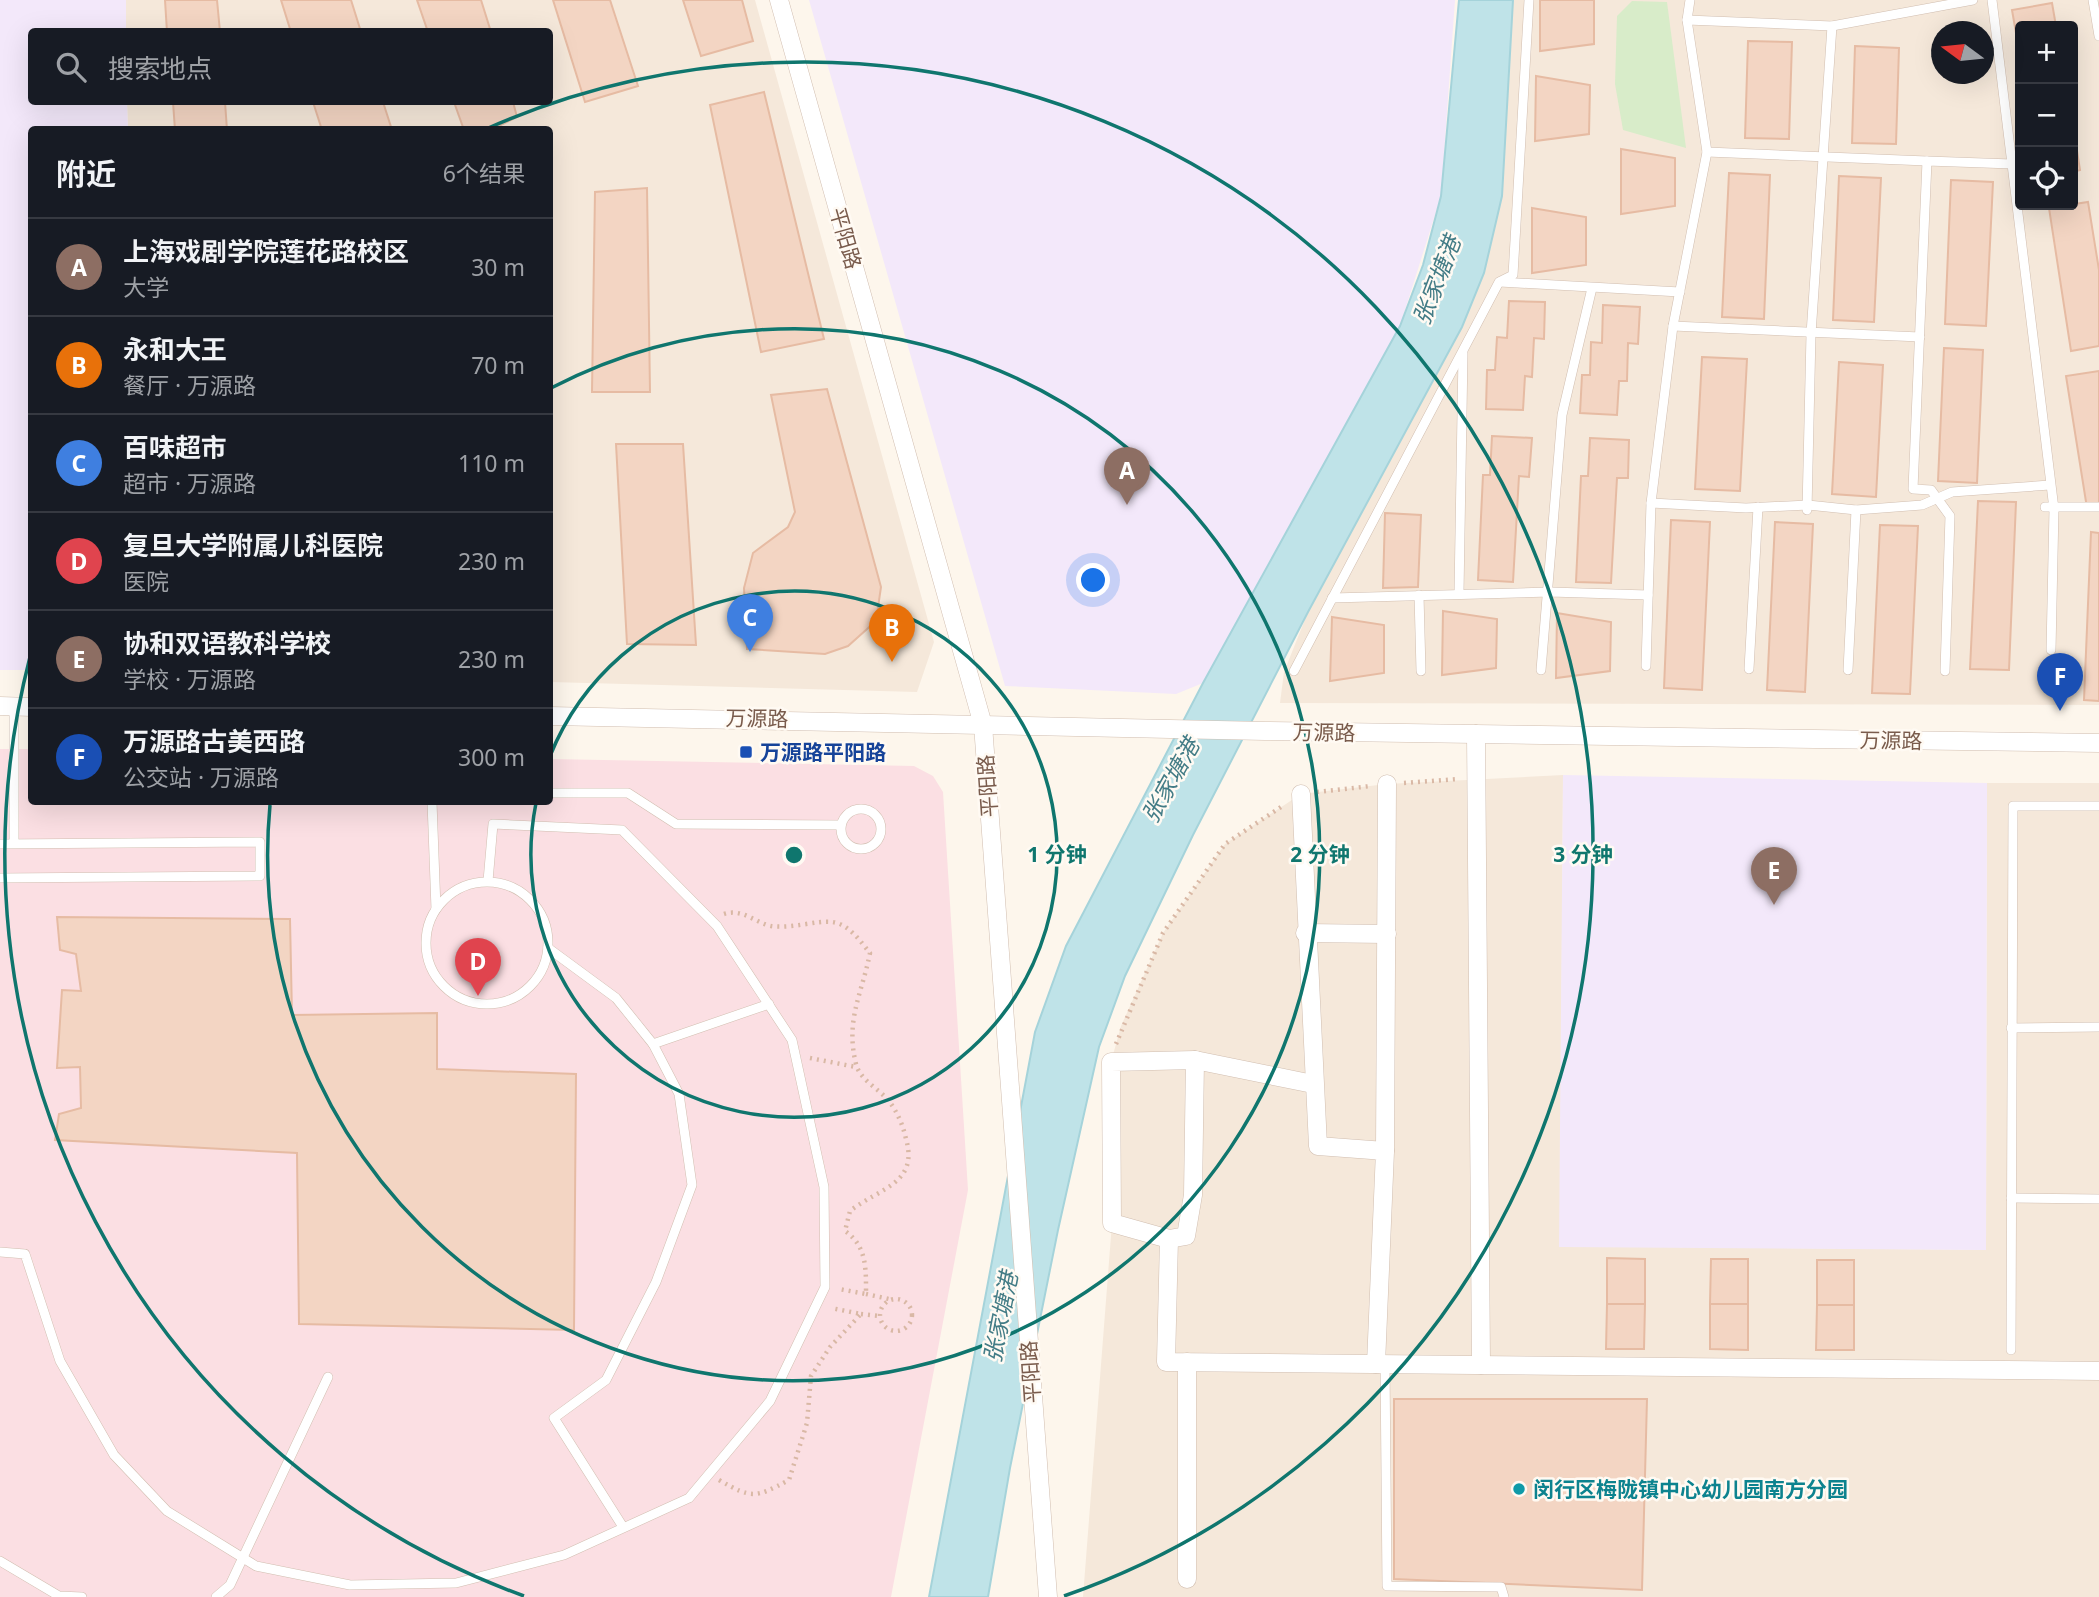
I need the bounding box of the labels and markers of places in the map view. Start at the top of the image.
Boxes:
pin: A [1104,447,1150,505]
pin: C [727,594,773,652]
pin: B [869,604,915,662]
pin: F [2037,653,2083,711]
place label: 万源路平阳路 [760,738,886,766]
marker: 万源路平阳路 [738,744,754,760]
centre of rings [782,843,806,867]
pin: E [1751,847,1797,905]
pin: D [455,938,501,996]
place label: 闵行区梅陇镇中心幼儿园南方分园 [1533,1475,1848,1503]
marker: 闵行区梅陇镇中心幼儿园南方分园 [1511,1481,1527,1497]

